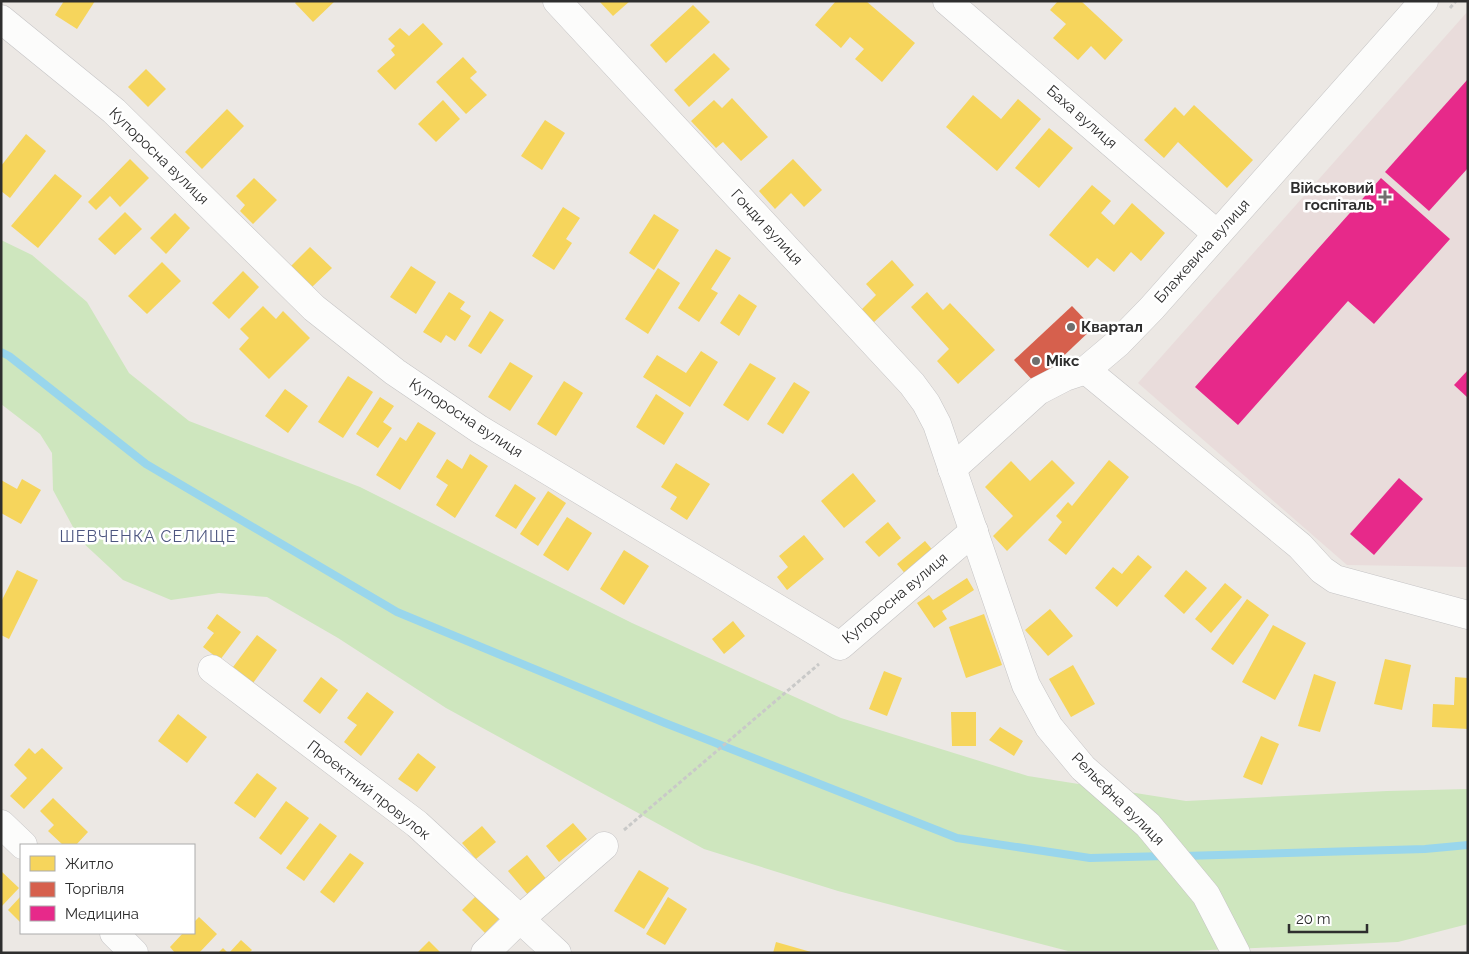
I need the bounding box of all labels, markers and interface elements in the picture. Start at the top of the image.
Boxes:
street label: Баха вулиця [1043,82,1121,152]
street label: Купоросна вулиця [105,104,213,208]
place label: Військовий госпіталь [1290,179,1374,214]
street label: Гонди вулиця [727,185,807,269]
marker: Військовий госпіталь [1378,190,1392,204]
street label: Блажевича вулиця [1151,195,1253,307]
place label: Квартал [1081,318,1143,336]
marker: Квартал [1065,321,1077,333]
place label: Мікс [1046,352,1080,370]
marker: Мікс [1030,355,1042,367]
street label: Купоросна вулиця [406,375,526,461]
district label: ШЕВЧЕНКА СЕЛИЩЕ [59,527,237,546]
street label: Купоросна вулиця [839,549,951,647]
street label: Проектний провулок [304,736,434,844]
street label: Рельєфна вулиця [1068,749,1168,849]
legend [20,844,195,934]
text: Житло [65,855,113,873]
text: Торгівля [65,880,124,898]
scale bar [1289,902,1366,934]
text: Медицина [65,905,139,923]
text: 20 m [1296,910,1331,928]

